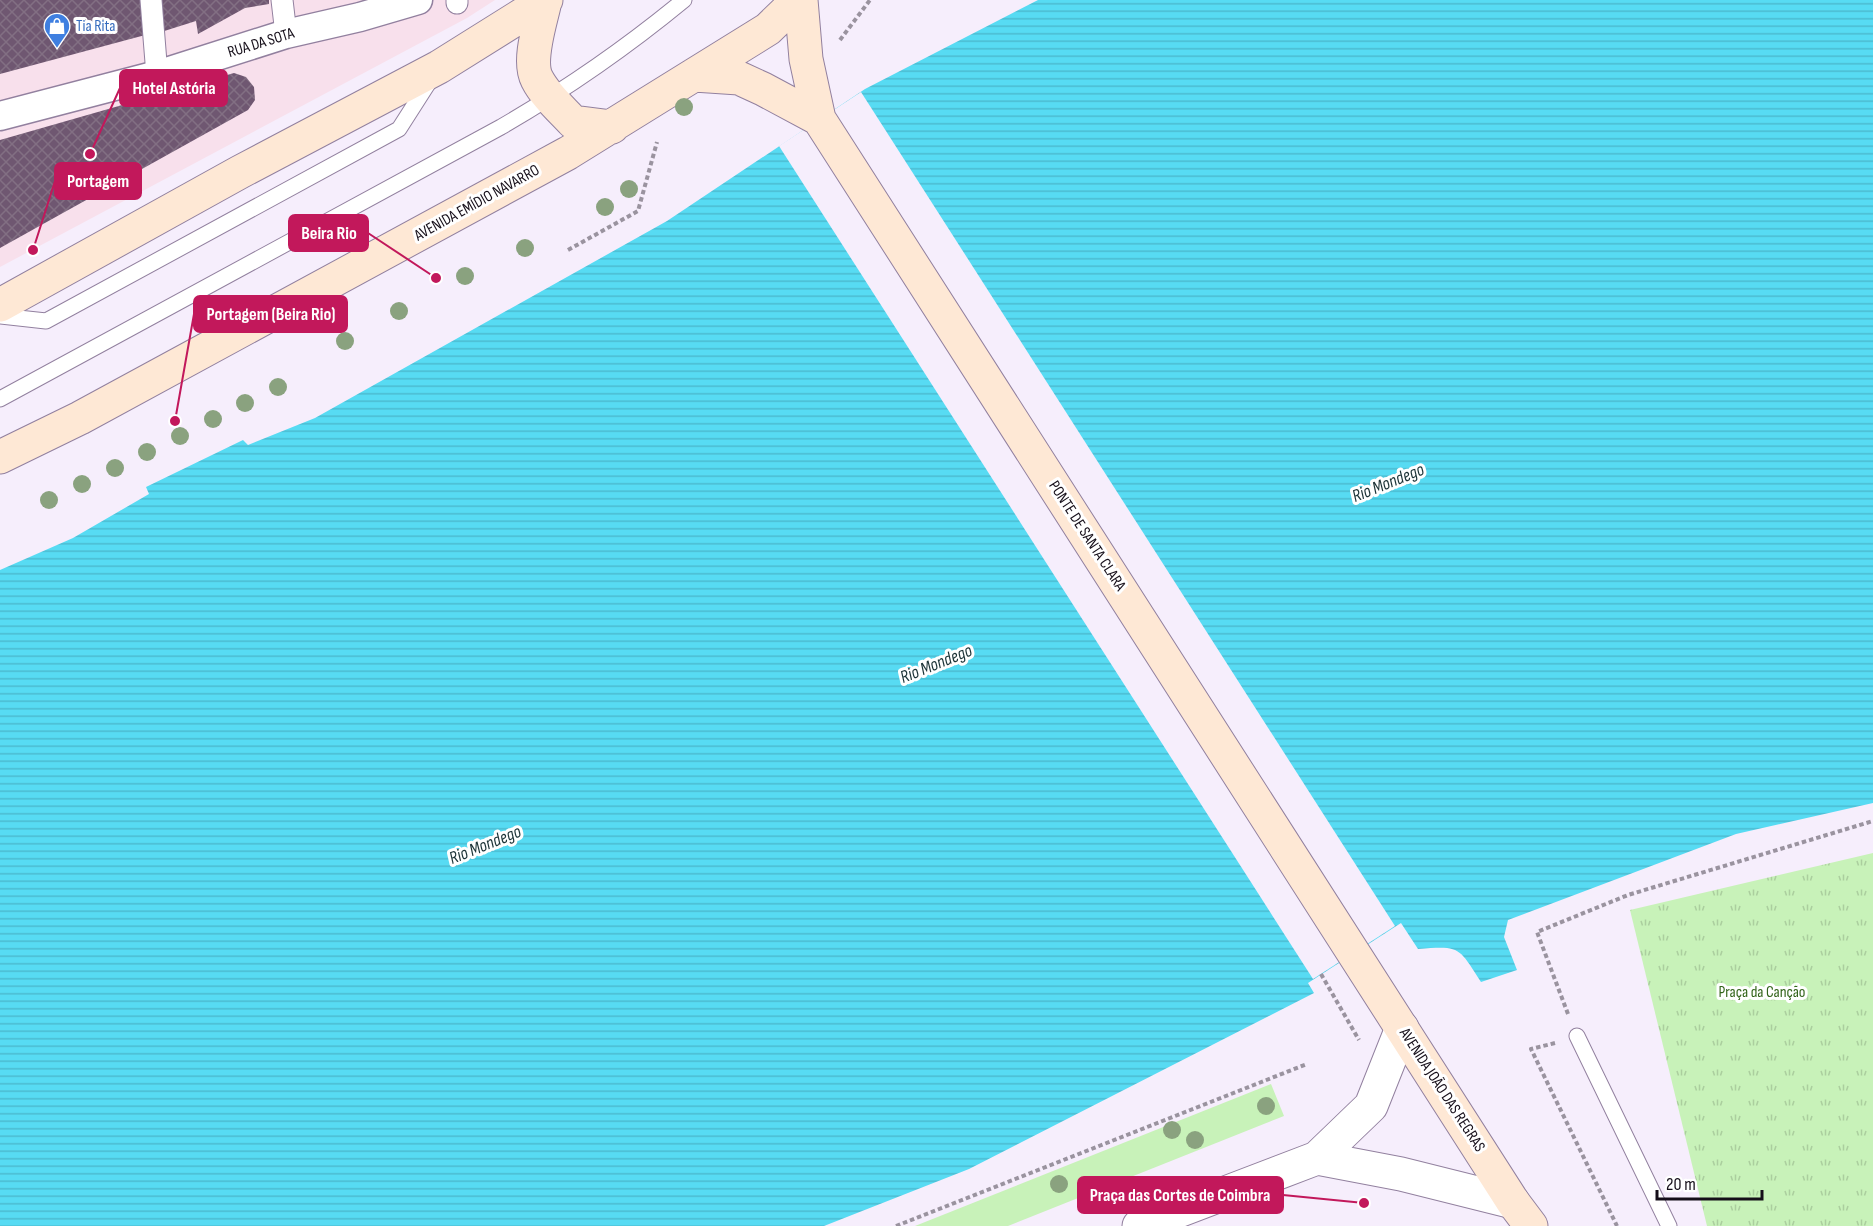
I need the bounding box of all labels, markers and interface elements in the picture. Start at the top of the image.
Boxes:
shop icon: Tia Rita [42,11,72,49]
place label: Tia Rita [76,17,116,36]
street label: RUA DA SOTA [225,24,297,62]
callout: Hotel Astória [120,70,227,106]
text: Hotel Astória [132,78,216,99]
street label: AVENIDA EMÍDIO NAVARRO [410,161,543,246]
callout: Portagem [55,163,141,199]
text: Portagem [67,171,129,192]
callout: Beira Rio [289,215,368,251]
text: Beira Rio [301,223,357,244]
callout: Portagem (Beira Rio) [194,296,347,332]
text: Portagem (Beira Rio) [206,304,336,325]
water label: Rio Mondego [1349,459,1428,507]
street label: PONTE DE SANTA CLARA [1044,477,1130,595]
water label: Rio Mondego [897,640,976,688]
water label: Rio Mondego [446,821,525,869]
park label: Praça da Canção [1718,983,1806,1002]
street label: AVENIDA JOÃO DAS REGRAS [1394,1024,1489,1155]
scale bar [1657,1163,1762,1201]
text: 20 m [1666,1174,1696,1195]
callout: Praça das Cortes de Coimbra [1078,1177,1283,1213]
text: Praça das Cortes de Coimbra [1090,1185,1270,1206]

